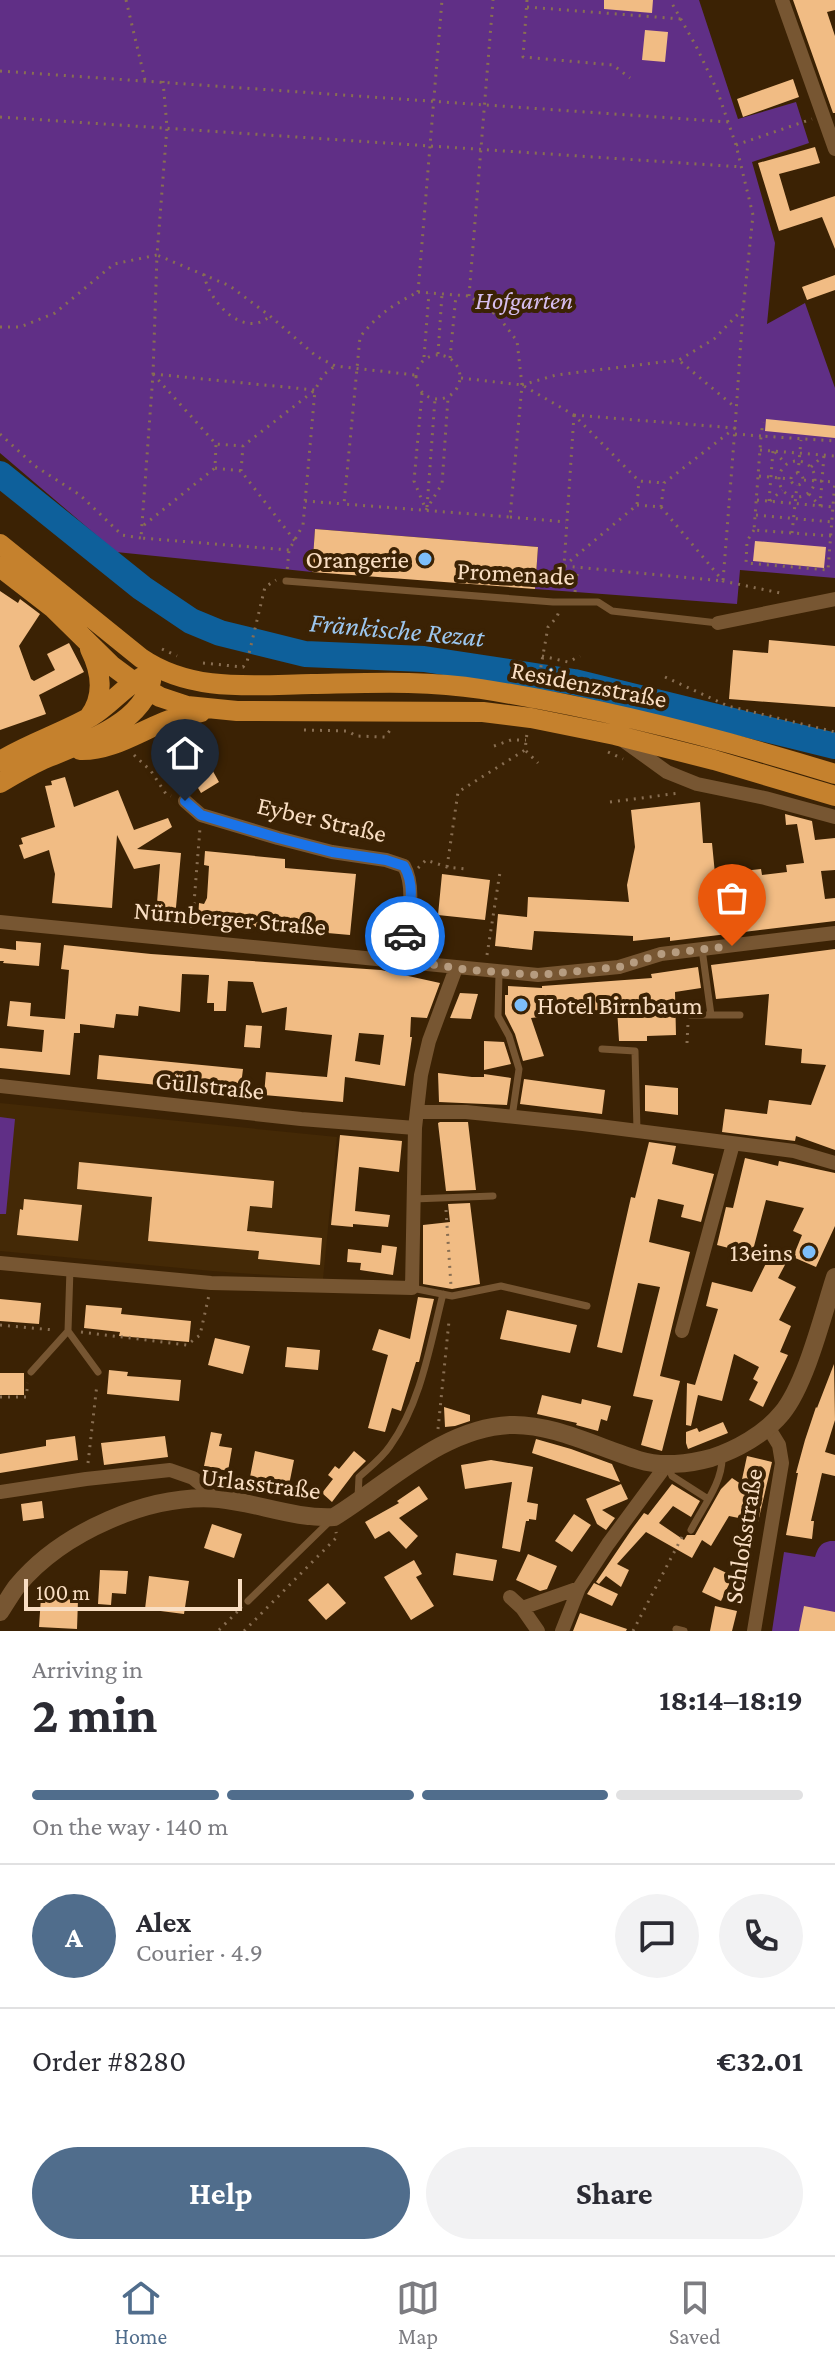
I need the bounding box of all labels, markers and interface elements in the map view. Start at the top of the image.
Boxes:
park label: Hofgarten [475,286,573,315]
place label: Orangerie [306,545,409,574]
marker: Orangerie [416,550,434,568]
street label: Promenade [456,556,576,591]
water label: Fränkische Rezat [308,606,486,653]
street label: Residenzstraße [509,655,669,714]
pin [151,719,219,801]
icon: home [163,731,207,775]
street label: Eyber Straße [254,791,389,848]
pin [698,864,766,946]
icon: bag [710,876,754,920]
street label: Nürnberger Straße [133,896,327,941]
courier [365,896,445,976]
icon: car [383,914,427,958]
place label: Hotel Birnbaum [537,991,703,1020]
marker: Hotel Birnbaum [512,996,530,1014]
street label: Güllstraße [154,1065,266,1106]
place label: 13eins [730,1238,793,1267]
marker: 13eins [800,1243,818,1261]
street label: Urlasstraße [199,1462,322,1505]
street label: Schloßstraße [718,1466,768,1606]
scale bar [24,1575,242,1611]
text: 100 m [36,1580,90,1605]
text: Arriving in [32,1655,143,1684]
text: 18:14–18:19 [659,1683,803,1716]
text: 2 min [32,1685,157,1743]
text: On the way · 140 m [32,1812,228,1841]
button: chat [615,1894,699,1978]
button: phone [719,1894,803,1978]
text: Alex [136,1905,191,1938]
text: A [65,1920,83,1953]
text: Courier · 4.9 [136,1938,263,1967]
text: Order #8280 [32,2044,186,2077]
text: €32.01 [717,2044,803,2077]
button: Help [32,2147,410,2239]
button: Share [426,2147,803,2239]
tab: Home [114,2276,167,2349]
tab: Map [396,2276,440,2349]
tab: Saved [669,2276,721,2349]

